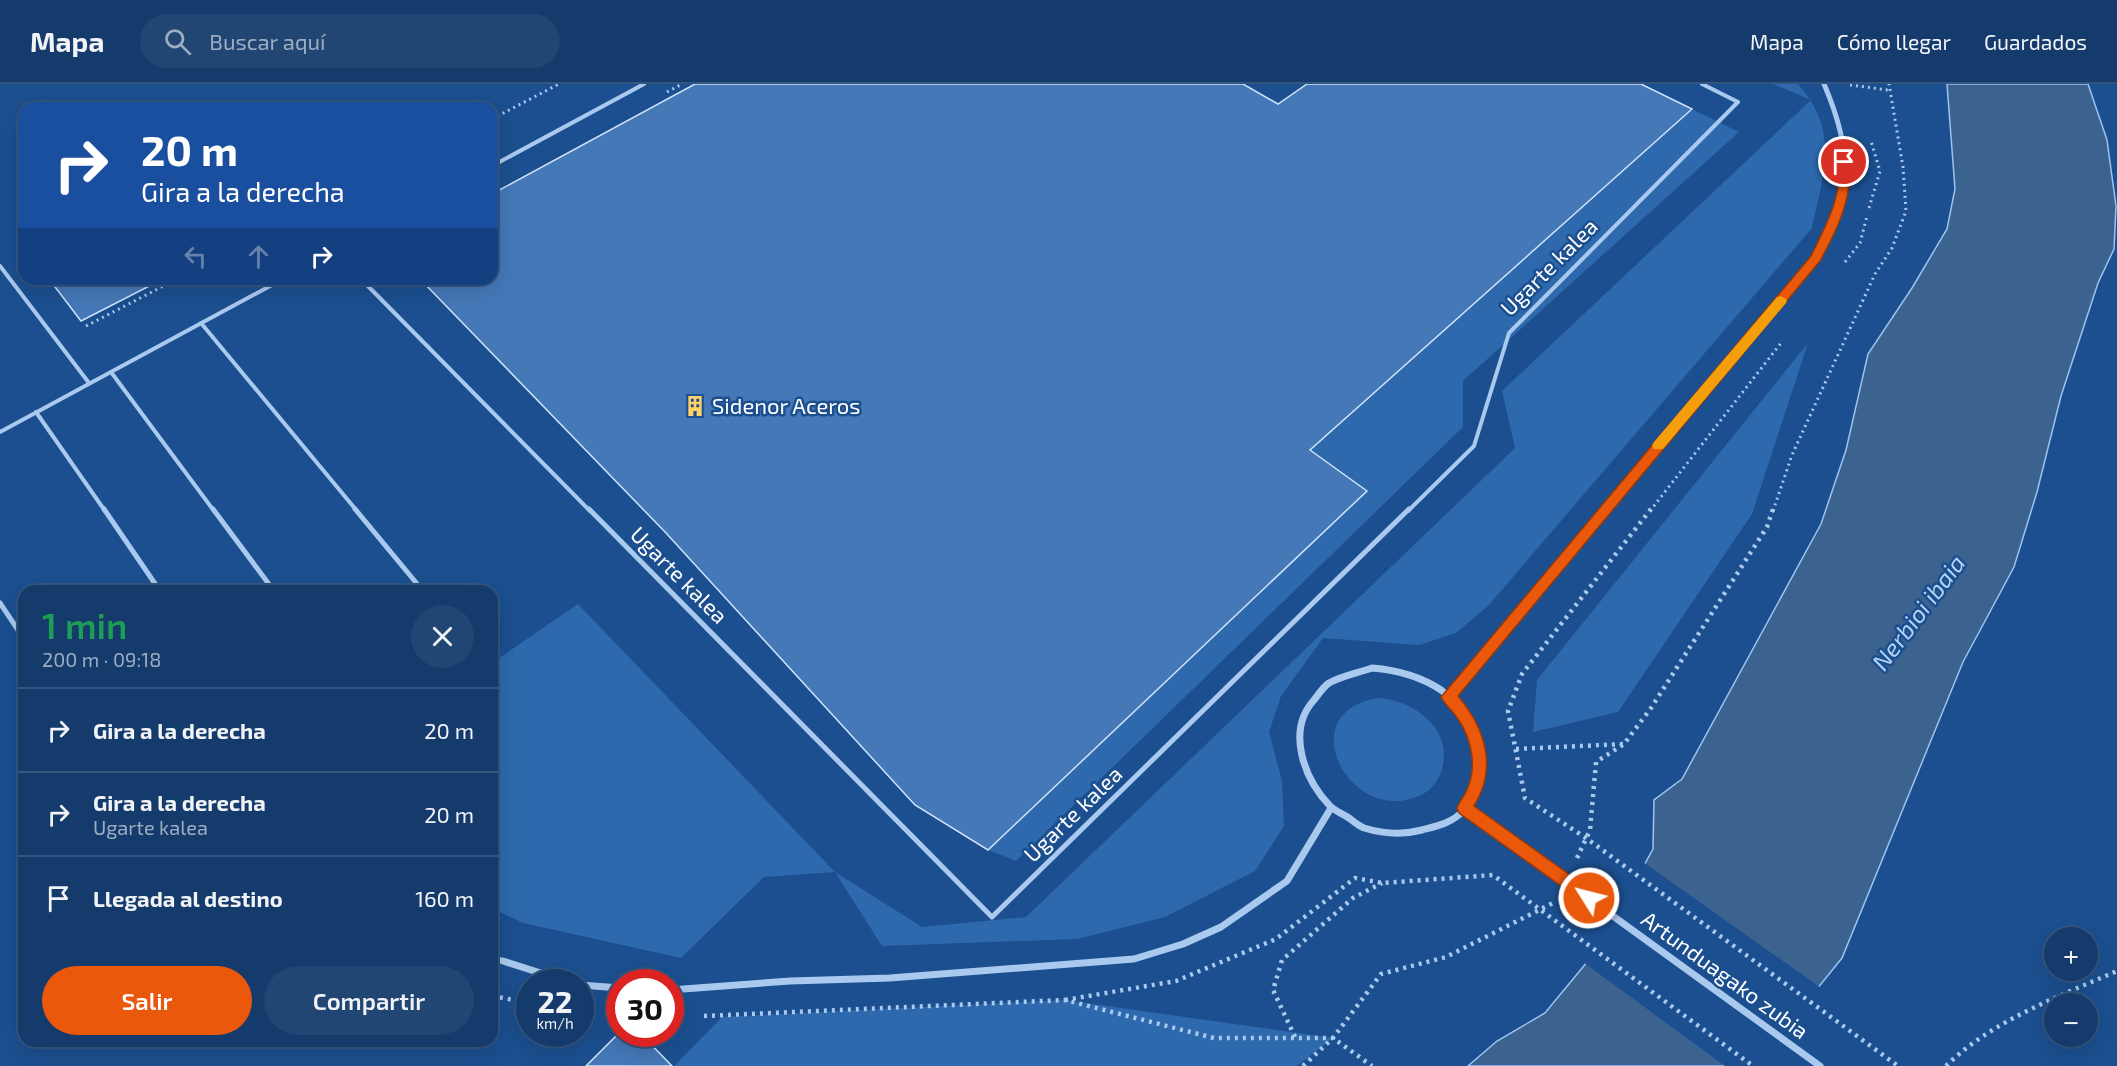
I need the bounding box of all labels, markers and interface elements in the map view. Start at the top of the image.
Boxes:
search box [140,14,560,68]
text: Mapa [30,24,104,58]
icon: search [161,25,194,58]
text: Buscar aquí [209,28,325,54]
text: Mapa [1750,29,1804,54]
text: Cómo llegar [1837,29,1951,54]
text: Guardados [1984,29,2087,54]
text: 20 m [141,124,238,174]
icon: right [42,126,120,204]
pin [1818,136,1869,187]
icon: arrive [1827,145,1860,178]
text: Gira a la derecha [141,175,345,207]
street label: Ugarte kalea [1494,212,1602,320]
icon: left [179,240,212,273]
icon: ahead [242,240,275,273]
icon: right [305,240,338,273]
place label: Sidenor Aceros [712,392,861,418]
building icon: Sidenor Aceros [683,394,707,418]
street label: Ugarte kalea [626,520,734,628]
water label: Nerbioi ibaia [1865,549,1971,675]
text: 1 min [42,603,127,646]
button: close [411,605,474,668]
text: 200 m · 09:18 [42,647,161,671]
icon: right [42,714,75,747]
text: Gira a la derecha [93,717,266,743]
text: 20 m [424,717,474,743]
street label: Ugarte kalea [1018,760,1127,867]
text: Gira a la derecha [93,789,266,815]
icon: right [42,798,75,831]
text: 20 m [424,801,474,827]
text: Ugarte kalea [93,815,208,839]
position arrow [1557,866,1621,930]
icon: arrive [42,882,75,915]
text: Llegada al destino [93,885,283,911]
text: 160 m [415,885,474,911]
street label: Artunduagako zubia [1637,905,1814,1043]
map controls [2044,927,2098,1047]
button: + [2044,927,2098,981]
button: Salir [42,966,252,1035]
button: Compartir [264,966,474,1035]
speed limit sign: 30 [606,969,684,1047]
text: 22 [538,983,572,1019]
button: − [2044,993,2098,1047]
text: km/h [536,1014,574,1032]

